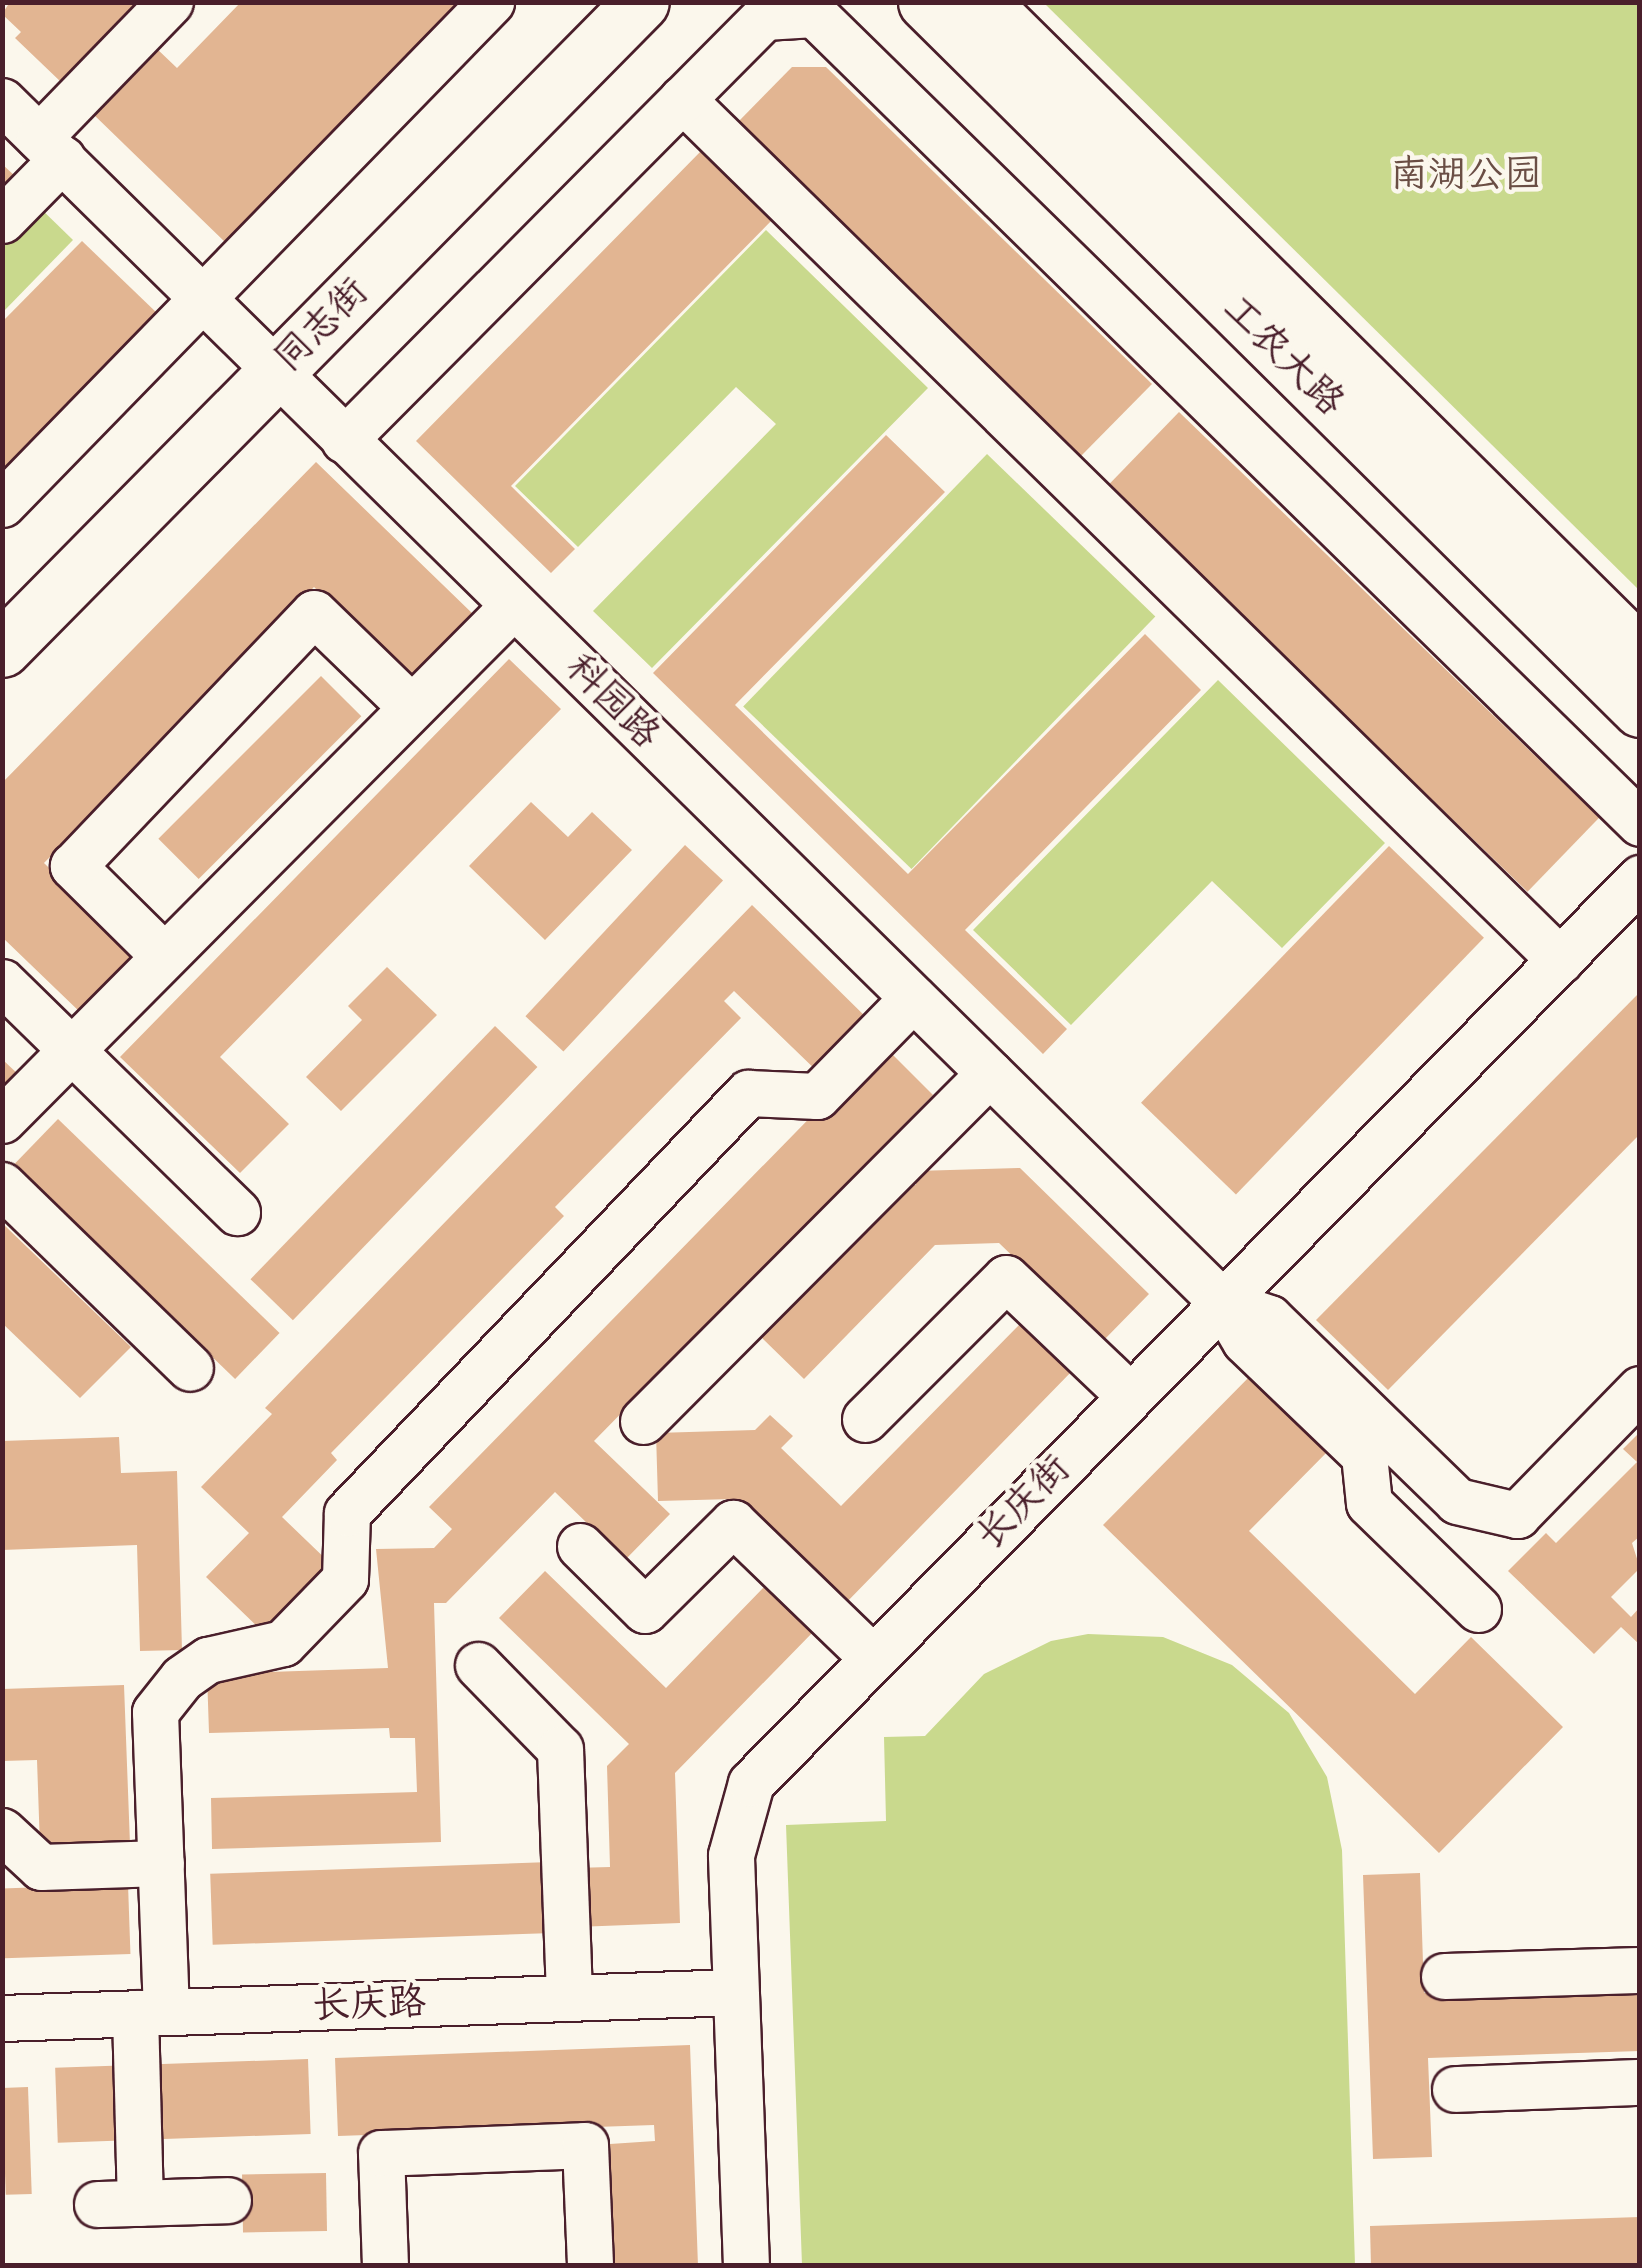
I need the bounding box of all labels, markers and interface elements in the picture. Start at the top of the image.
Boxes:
park label: 南湖公园 [1390,153,1542,199]
street label: 同志街 [266,270,378,382]
street label: 工农大路 [1213,286,1353,426]
street label: 科园路 [556,646,668,758]
street label: 长庆街 [968,1447,1080,1559]
street label: 长庆路 [311,1980,427,2030]

